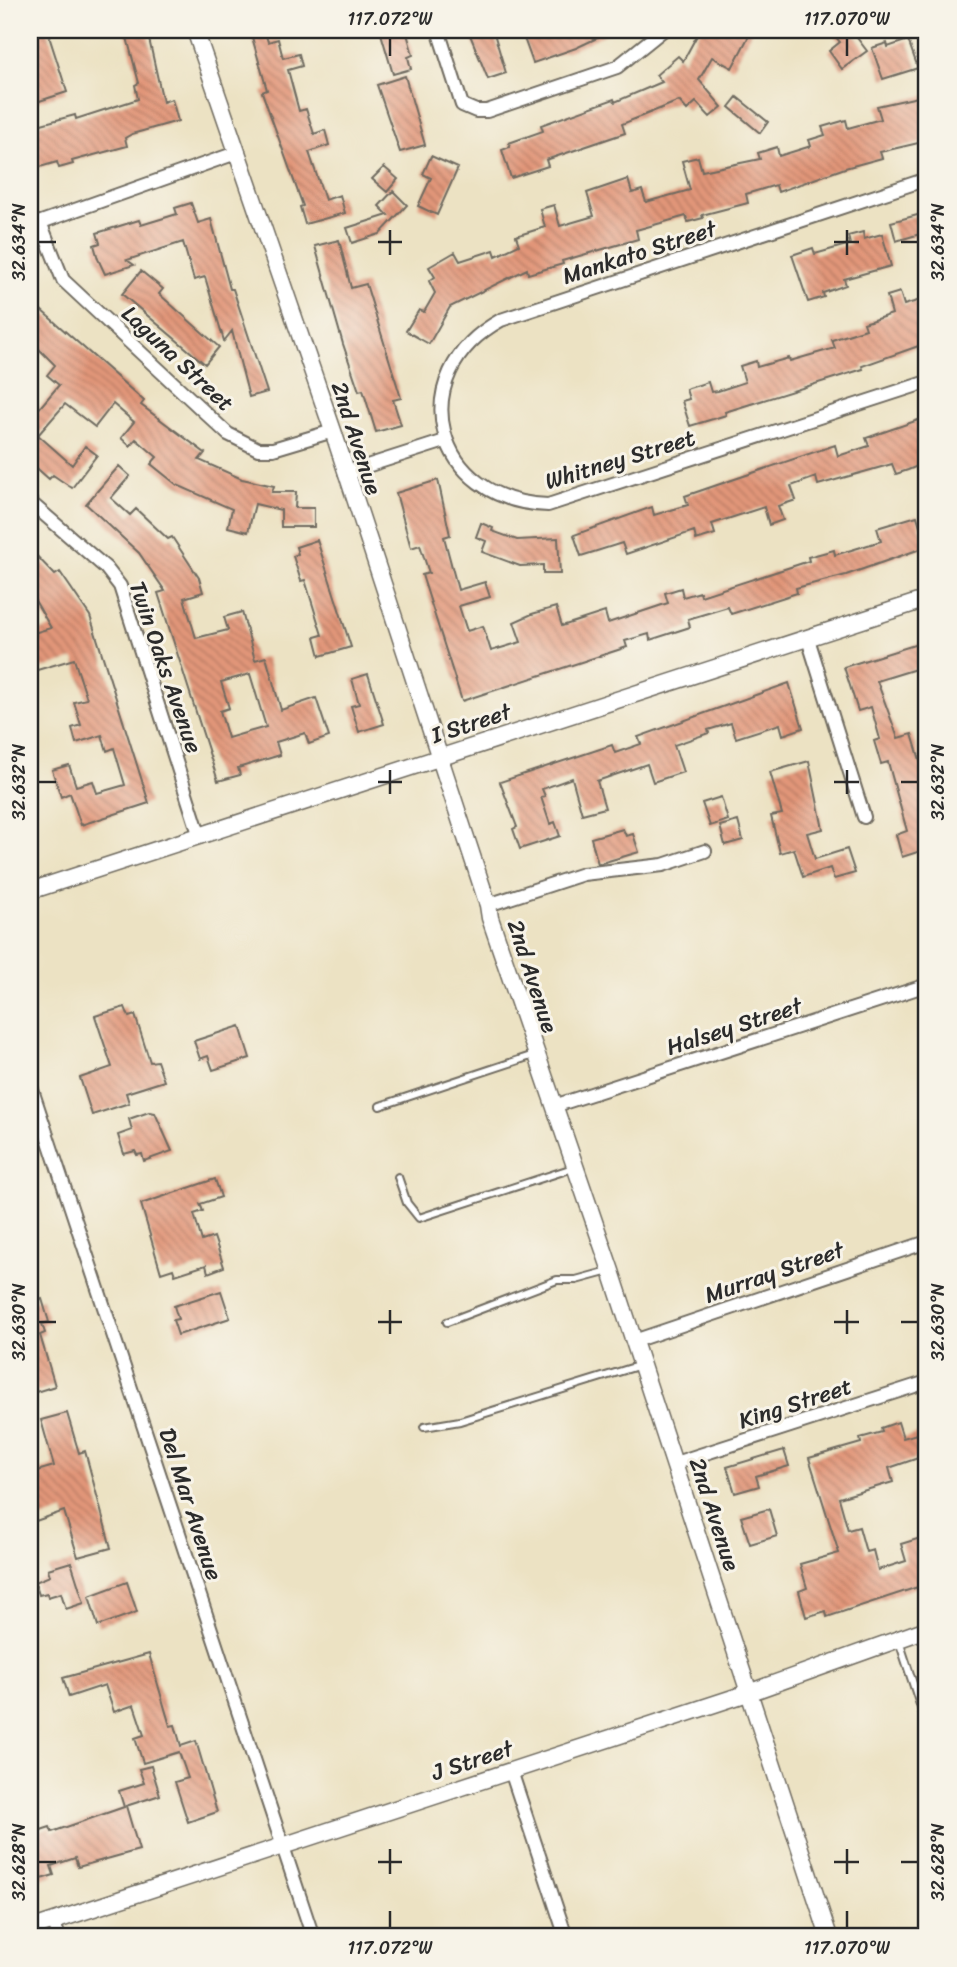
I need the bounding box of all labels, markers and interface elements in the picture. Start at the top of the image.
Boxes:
text: 117.072°W [348,3,434,35]
text: 117.070°W [804,3,891,35]
text: 32.634°N [3,203,35,281]
text: 32.634°N [922,203,954,281]
street label: Mankato Street [557,208,723,297]
street label: Laguna Street [111,295,244,422]
street label: 2nd Avenue [319,376,394,500]
street label: Whitney Street [540,417,700,502]
street label: Twin Oaks Avenue [117,575,214,759]
street label: I Street [425,691,518,756]
text: 32.632°N [3,743,35,820]
text: 32.632°N [922,743,954,820]
street label: 2nd Avenue [495,914,570,1038]
street label: Halsey Street [661,985,809,1068]
street label: Murray Street [699,1229,851,1316]
text: 32.630°N [3,1283,35,1361]
text: 32.630°N [922,1283,954,1361]
street label: King Street [733,1366,857,1441]
street label: Del Mar Avenue [147,1423,235,1586]
street label: 2nd Avenue [677,1452,752,1576]
street label: J Street [425,1728,520,1793]
text: 32.628°N [3,1823,35,1901]
text: 32.628°N [922,1823,954,1901]
text: 117.072°W [348,1932,434,1964]
text: 117.070°W [804,1932,891,1964]

